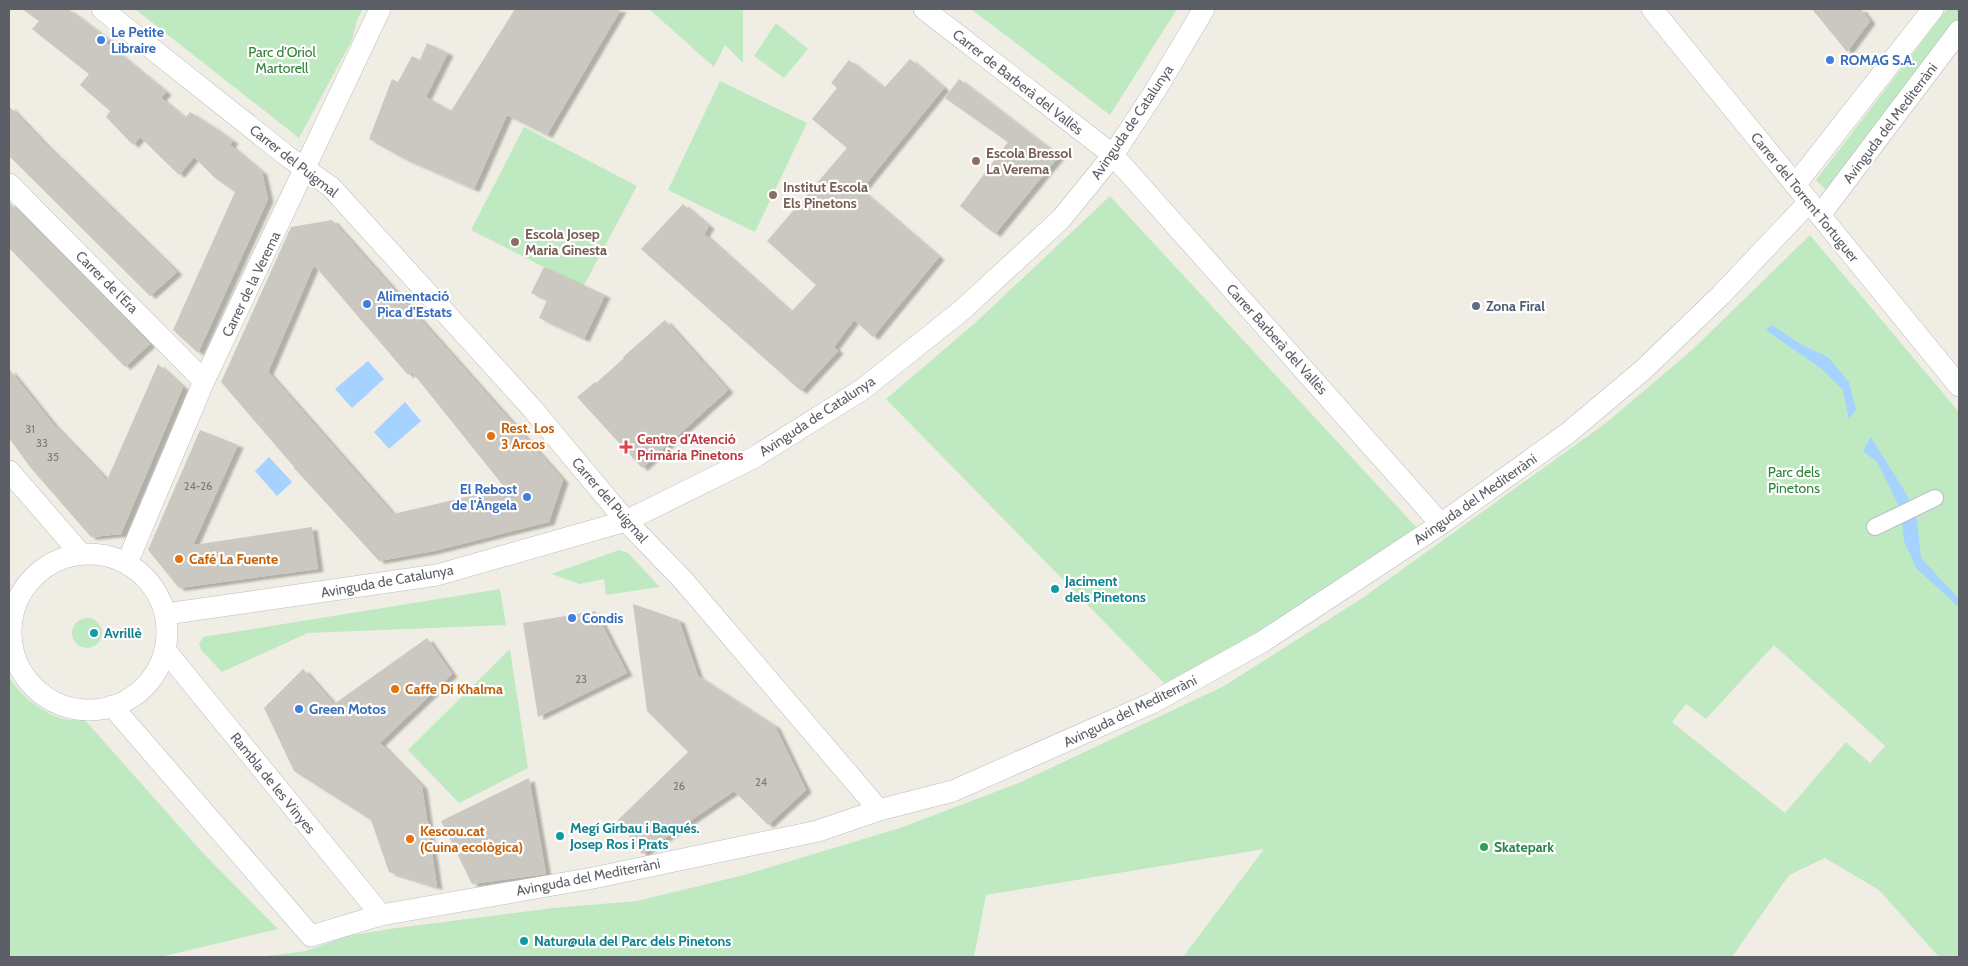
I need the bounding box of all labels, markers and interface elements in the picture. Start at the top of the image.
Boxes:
place label: Le Petite Libraire [111,23,164,57]
street label: Carrer de Barberà del Vallès [949,25,1087,139]
marker: Le Petite Libraire [95,34,107,46]
park label: Parc d'Oriol Martorell [248,43,316,77]
place label: ROMAG S.A. [1840,51,1915,69]
marker: ROMAG S.A. [1824,54,1836,66]
street label: Avinguda del Mediterràni [1839,59,1941,187]
street label: Avinguda de Catalunya [1087,61,1177,183]
street label: Carrer del Puigmal [246,121,342,202]
street label: Carrer del Torrent Tortuguer [1747,128,1863,266]
place label: Escola Bressol La Verema [986,144,1072,178]
marker: Escola Bressol La Verema [970,155,982,167]
place label: Institut Escola Els Pinetons [783,178,868,212]
marker: Institut Escola Els Pinetons [767,189,779,201]
place label: Escola Josep Maria Ginesta [525,225,607,259]
street label: Carrer de la Verema [218,228,284,340]
marker: Escola Josep Maria Ginesta [509,236,521,248]
street label: Carrer de l'Era [72,247,142,317]
street label: Carrer Barberà del Vallès [1222,280,1332,398]
place label: Alimentació Pica d'Estats [377,287,452,321]
place label: Zona Firal [1486,297,1545,315]
marker: Alimentació Pica d'Estats [361,298,373,310]
marker: Zona Firal [1470,300,1482,312]
street label: Avinguda de Catalunya [756,372,879,460]
place label: Rest. Los 3 Arcos [501,419,555,453]
house number: 31 [25,422,35,436]
marker: Rest. Los 3 Arcos [485,430,497,442]
place label: Centre d'Atenció Primària Pinetons [637,430,744,464]
house number: 33 [36,436,48,450]
marker: Centre d'Atenció Primària Pinetons [619,440,633,454]
house number: 35 [47,450,59,464]
street label: Avinguda del Mediterràni [1410,450,1540,548]
street label: Carrer del Puigmal [568,453,653,547]
park label: Parc dels Pinetons [1768,463,1820,497]
house number: 24-26 [184,479,212,493]
place label: El Rebost de l'Àngela [452,480,517,514]
marker: El Rebost de l'Àngela [521,491,533,503]
place label: Café La Fuente [189,550,278,568]
marker: Café La Fuente [173,553,185,565]
street label: Avinguda de Catalunya [319,560,455,602]
place label: Jaciment dels Pinetons [1064,572,1146,606]
marker: Jaciment dels Pinetons [1049,583,1061,595]
place label: Condis [582,609,623,627]
marker: Condis [566,612,578,624]
place label: Avrillè [104,624,142,642]
marker: Avrillè [88,627,100,639]
street label: Avinguda del Mediterràni [1060,671,1200,751]
house number: 23 [575,672,587,686]
place label: Caffe Di Khalma [405,680,503,698]
marker: Caffe Di Khalma [389,683,401,695]
place label: Green Motos [309,700,386,718]
marker: Green Motos [293,703,305,715]
street label: Rambla de les Vinyes [227,729,320,838]
house number: 24 [755,775,768,789]
house number: 26 [673,779,685,793]
place label: Megí Girbau i Baqués. Josep Ros i Prats [569,819,700,853]
place label: Kescou.cat (Cuina ecològica) [420,822,523,856]
marker: Megí Girbau i Baqués. Josep Ros i Prats [554,830,566,842]
marker: Kescou.cat (Cuina ecològica) [404,833,416,845]
place label: Skatepark [1494,838,1554,856]
marker: Skatepark [1478,841,1490,853]
street label: Avinguda del Mediterràni [514,854,662,900]
place label: Natur@ula del Parc dels Pinetons [534,932,731,950]
marker: Natur@ula del Parc dels Pinetons [518,935,530,947]

